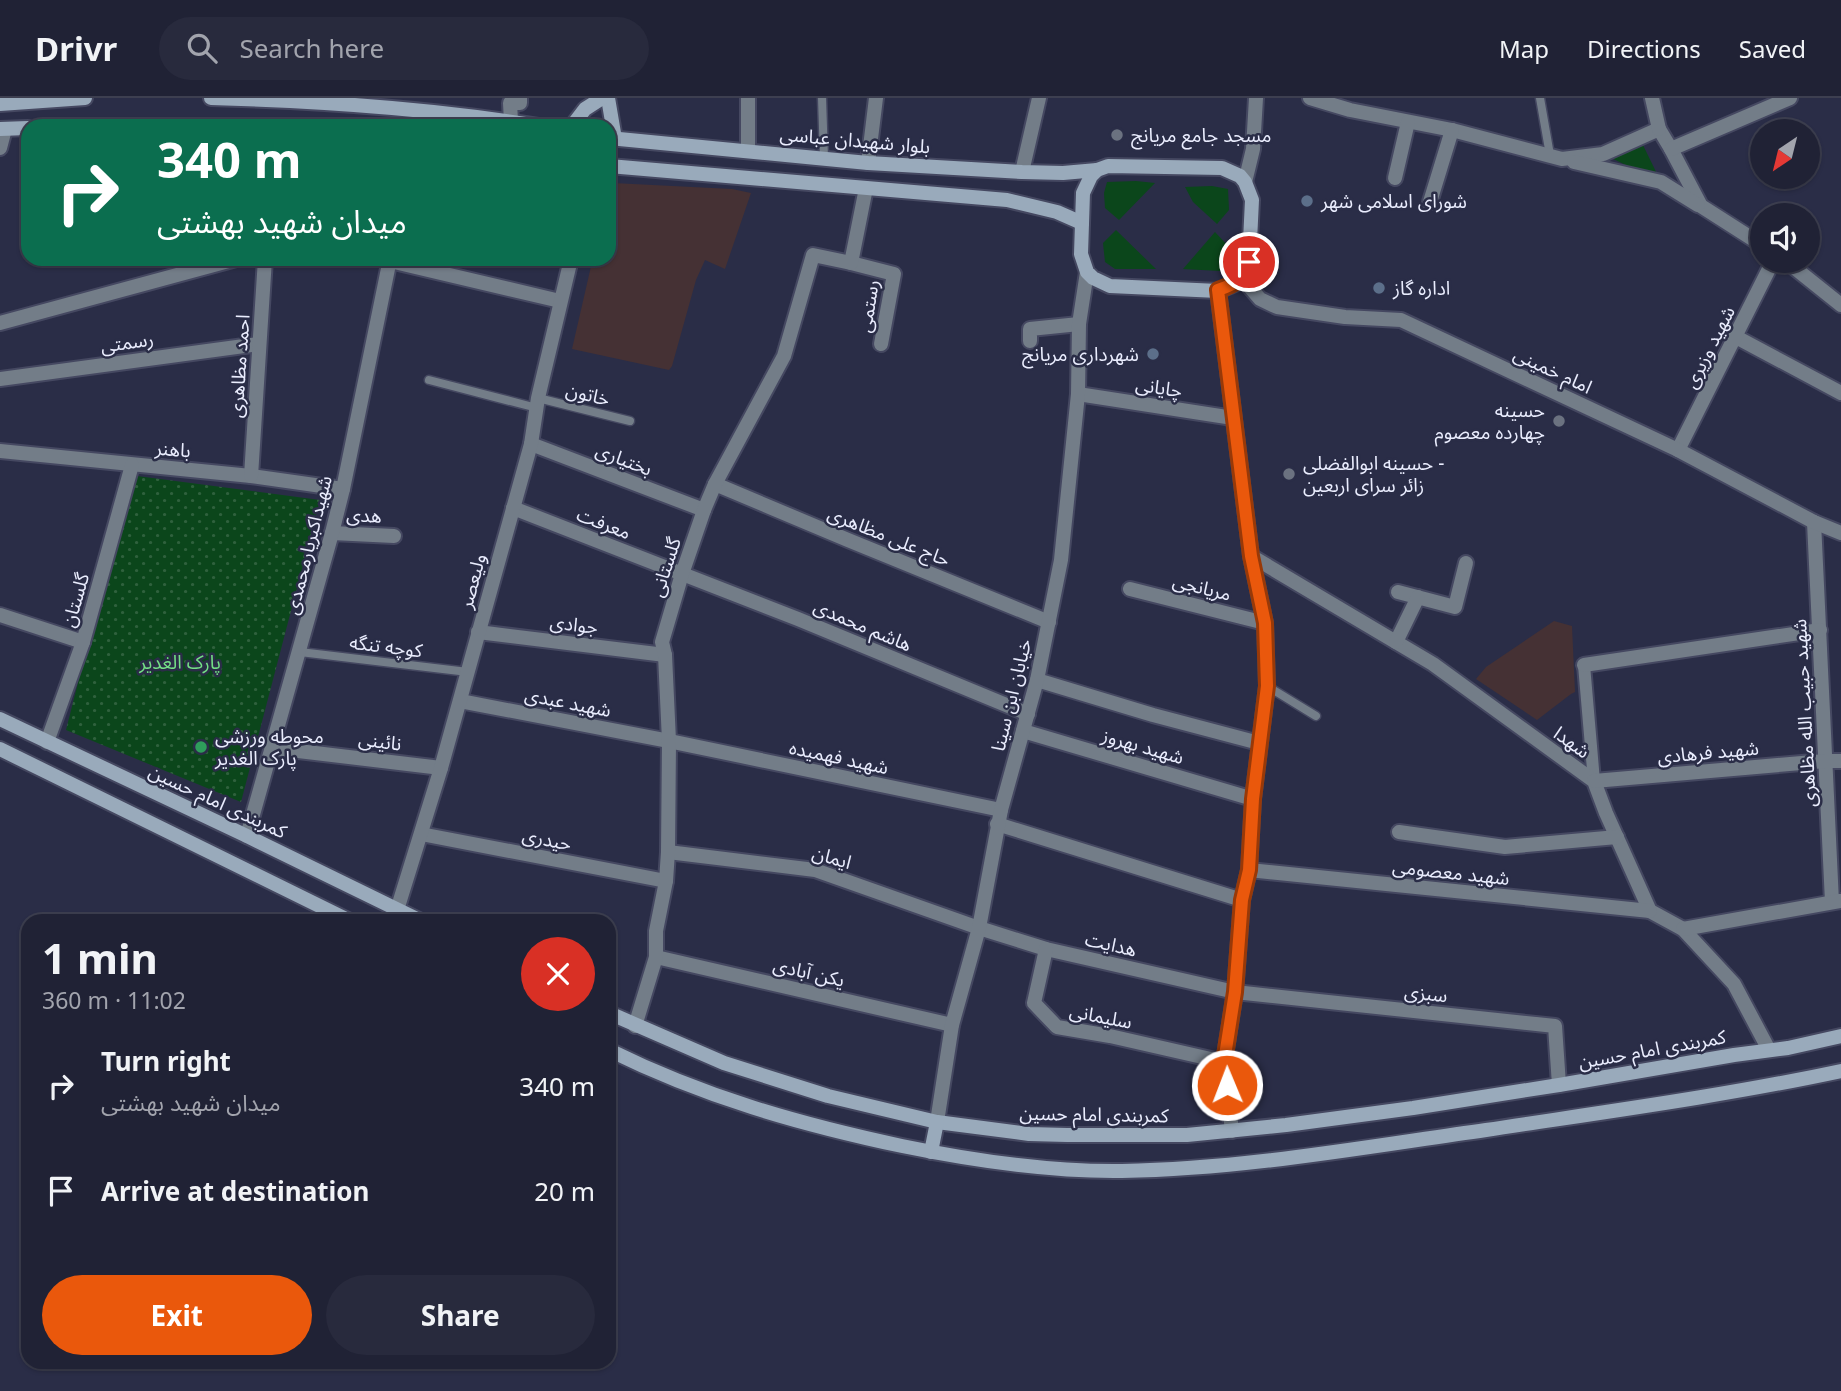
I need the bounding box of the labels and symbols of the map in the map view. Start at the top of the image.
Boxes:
north arrow [1750,119,1820,189]
street label: بلوار شهیدان عباسی [779,120,931,160]
place label: مسجد جامع مریانج [1131,122,1272,150]
marker: مسجد جامع مریانج [1109,127,1125,143]
place label: شورای اسلامی شهر [1320,188,1467,214]
marker: شورای اسلامی شهر [1299,193,1315,209]
pin [1219,232,1279,292]
place label: اداره گاز [1392,275,1450,301]
street label: رستمی [851,278,885,334]
marker: اداره گاز [1371,280,1387,296]
street label: شهید وزیری [1677,301,1741,393]
street label: احمد مظاهری [222,313,256,419]
street label: رسمتی [99,325,155,359]
street label: امام خمینی [1509,340,1597,401]
place label: شهرداری مریانج [1022,341,1139,369]
marker: شهرداری مریانج [1145,346,1161,362]
street label: چایانی [1134,370,1184,404]
street label: خاتون [563,376,613,412]
place label: حسینه چهارده معصوم [1434,397,1545,447]
marker: حسینه چهارده معصوم [1551,413,1567,429]
street label: باهنر [153,434,192,464]
street label: بختیاری [592,436,656,482]
place label: حسینه ابوالفضلی - زائر سرای اربعین [1303,450,1444,498]
marker: حسینه ابوالفضلی - زائر سرای اربعین [1281,466,1297,482]
street label: شهیداکبریارمحمدی [278,473,338,617]
street label: حاج علی مظاهری [824,500,954,573]
street label: هدی [346,501,382,529]
street label: معرفت [573,501,635,545]
street label: گلستانی [643,533,687,600]
street label: ولیعصر [452,551,492,612]
street label: مریانجی [1170,567,1234,607]
street label: گلستان [55,569,95,630]
street label: هاشم محمدی [809,593,916,659]
street label: جوادی [549,608,599,640]
street label: شهید حبیب الله مظاهری [1786,618,1822,808]
street label: کوچه تنگه [348,629,425,664]
street label: خیابان ابن سینا [984,636,1038,754]
park label: پارک الغدیر [138,649,221,675]
street label: شهید عبدی [523,681,613,723]
street label: شهدا [1549,720,1595,764]
street label: شهید بهروز [1098,722,1187,770]
place label: محوطه ورزشی پارک الغدیر [214,723,324,771]
street label: نائینی [357,725,403,757]
street label: شهید فهمیده [787,734,891,780]
street label: شهید فرهادی [1656,735,1760,769]
marker: محوطه ورزشی پارک الغدیر [193,739,209,755]
street label: کمربندی امام حسین [144,758,292,847]
street label: حیدری [520,821,574,857]
street label: ایمان [809,839,855,875]
street label: شهید معصومی [1391,853,1511,891]
street label: هدایت [1083,925,1139,963]
street label: یکن آبادی [771,951,847,993]
street label: سبزی [1403,978,1449,1008]
street label: سلیمانی [1067,997,1135,1035]
street label: کمربندی امام حسین [1576,1023,1729,1077]
position arrow [1190,1048,1264,1122]
street label: کمربندی امام حسین [1019,1100,1170,1130]

